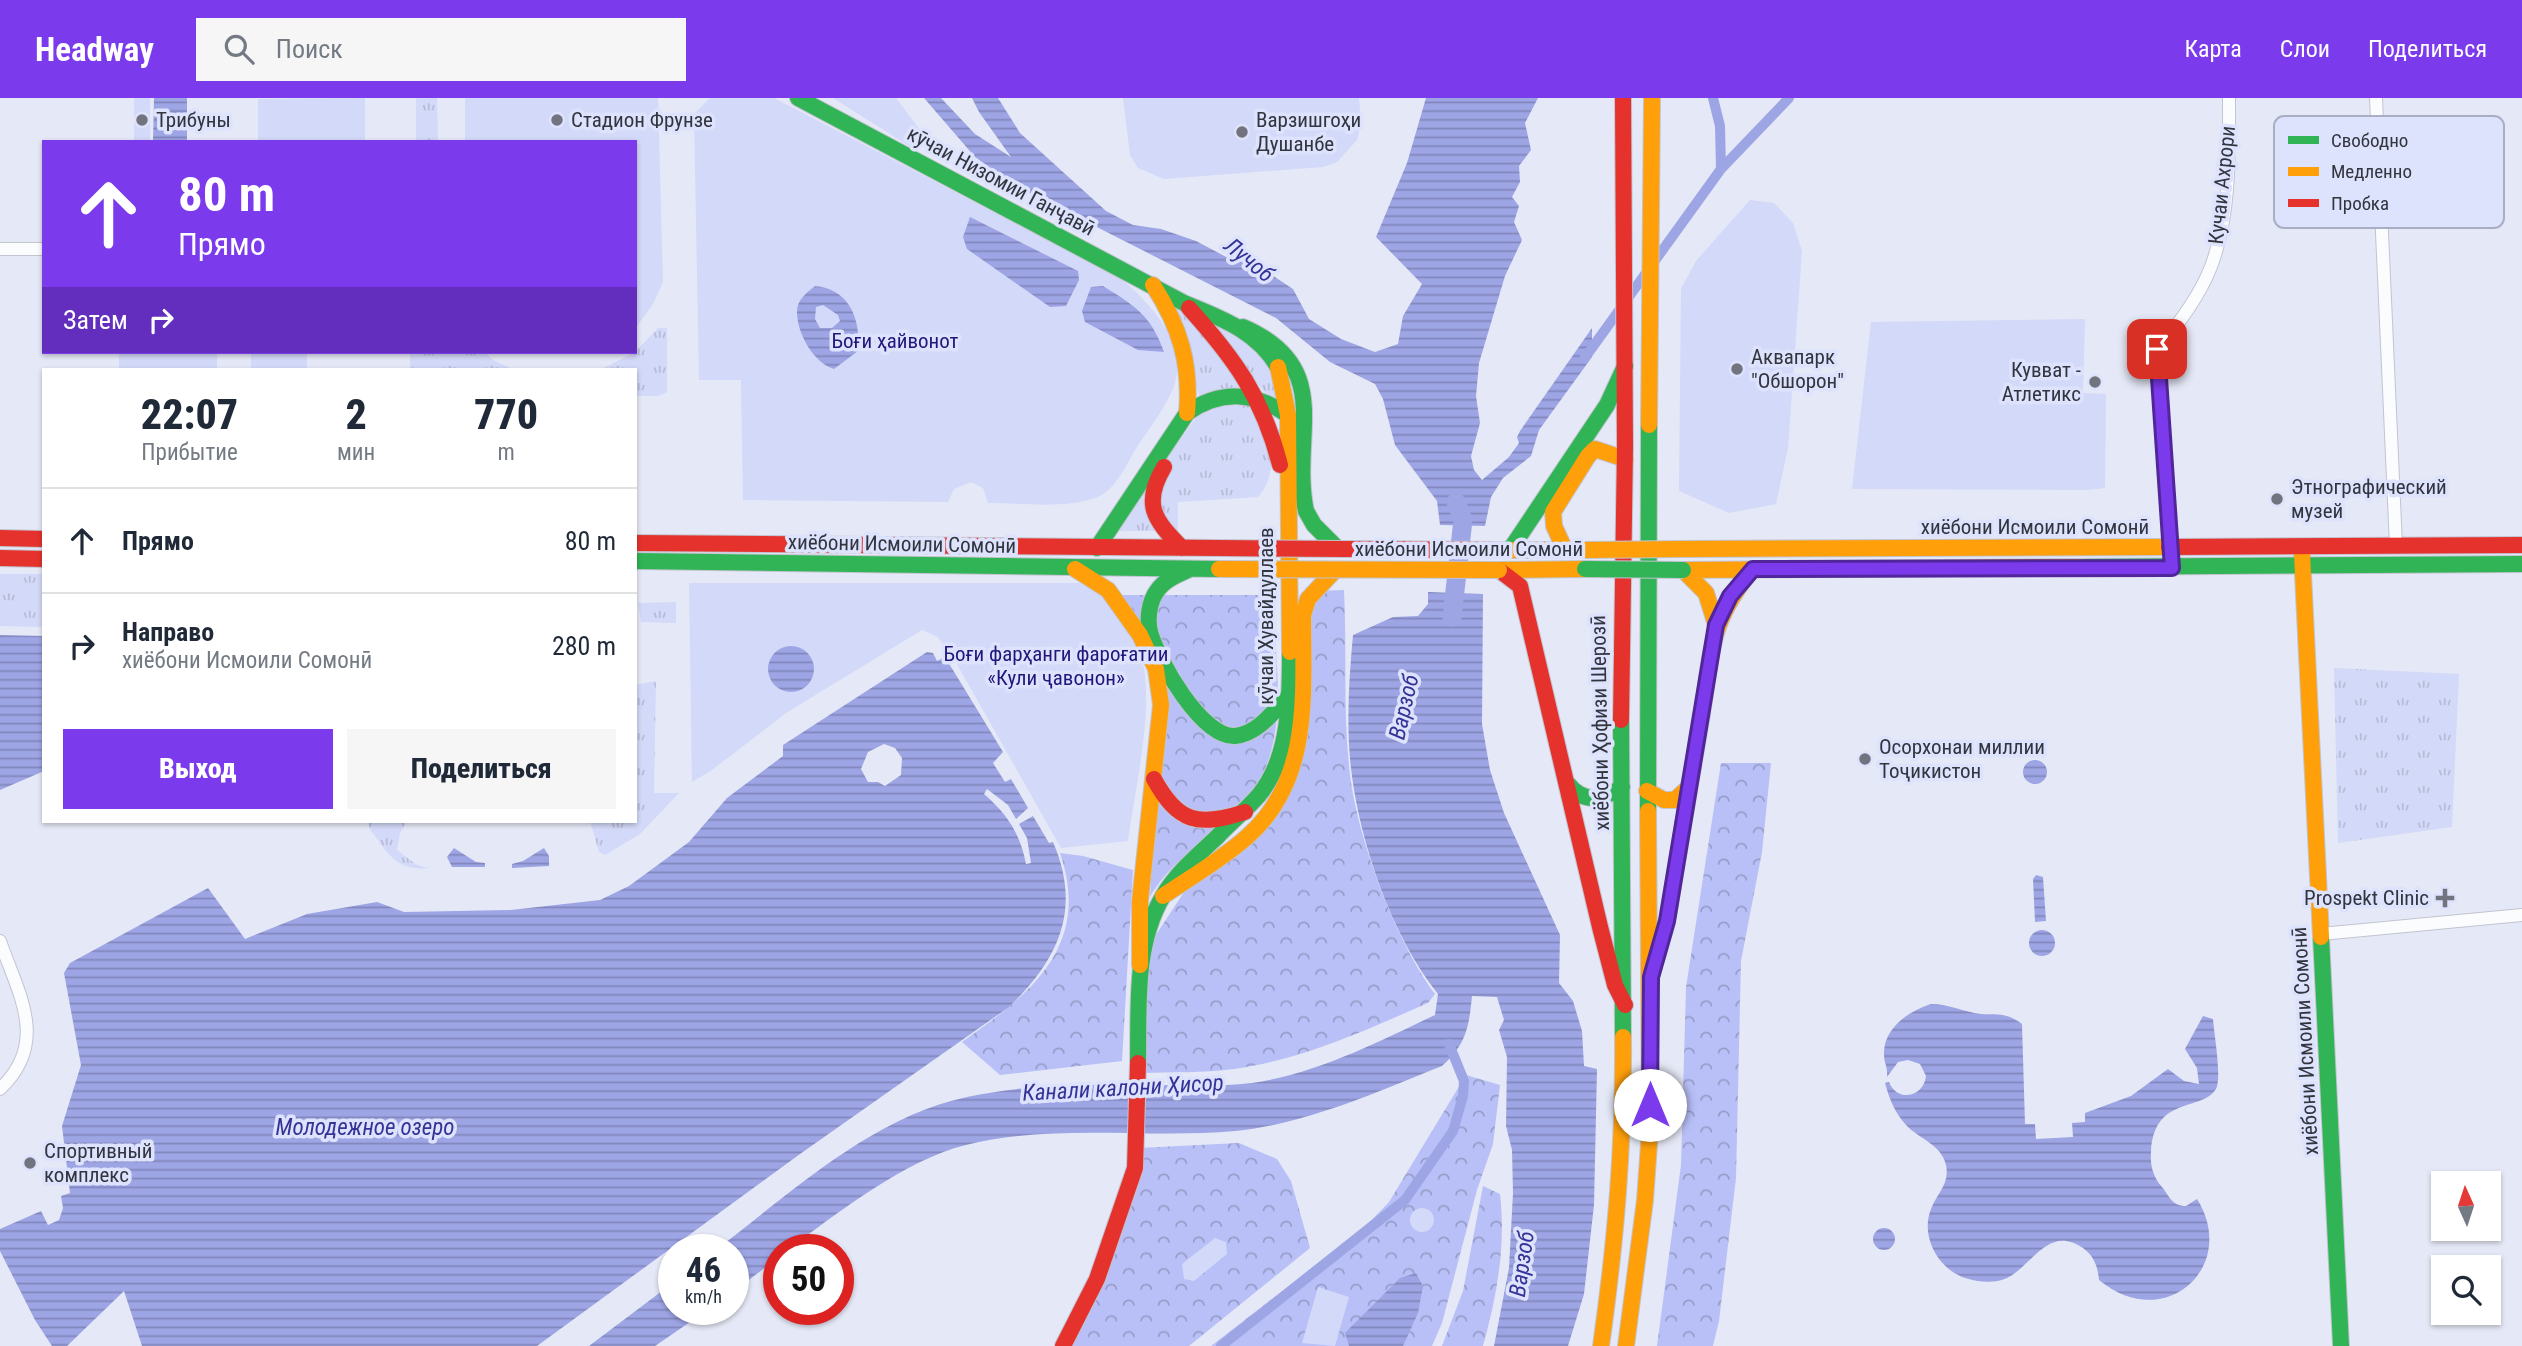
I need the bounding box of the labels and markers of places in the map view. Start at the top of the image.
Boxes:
place label: Трибуны [156,108,231,132]
place label: Стадион Фрунзе [571,108,713,132]
place label: Варзишгоҳи Душанбе [1256,108,1361,156]
marker: Трибуны [134,112,150,128]
marker: Стадион Фрунзе [549,112,565,128]
marker: Варзишгоҳи Душанбе [1234,124,1250,140]
pin [2127,319,2187,379]
place label: Аквапарк "Обшорон" [1751,345,1844,393]
place label: Кувват - Атлетикс [2002,358,2081,406]
marker: Аквапарк "Обшорон" [1729,361,1745,377]
marker: Кувват - Атлетикс [2087,374,2103,390]
place label: Этнографический музей [2291,475,2447,523]
marker: Этнографический музей [2269,491,2285,507]
place label: Осорхонаи миллии Тоҷикистон [1879,735,2045,783]
marker: Осорхонаи миллии Тоҷикистон [1857,751,1873,767]
place label: Prospekt Clinic [2304,886,2429,910]
marker: Prospekt Clinic [2435,888,2455,908]
place label: Спортивный комплекс [44,1139,153,1187]
marker: Спортивный комплекс [22,1155,38,1171]

